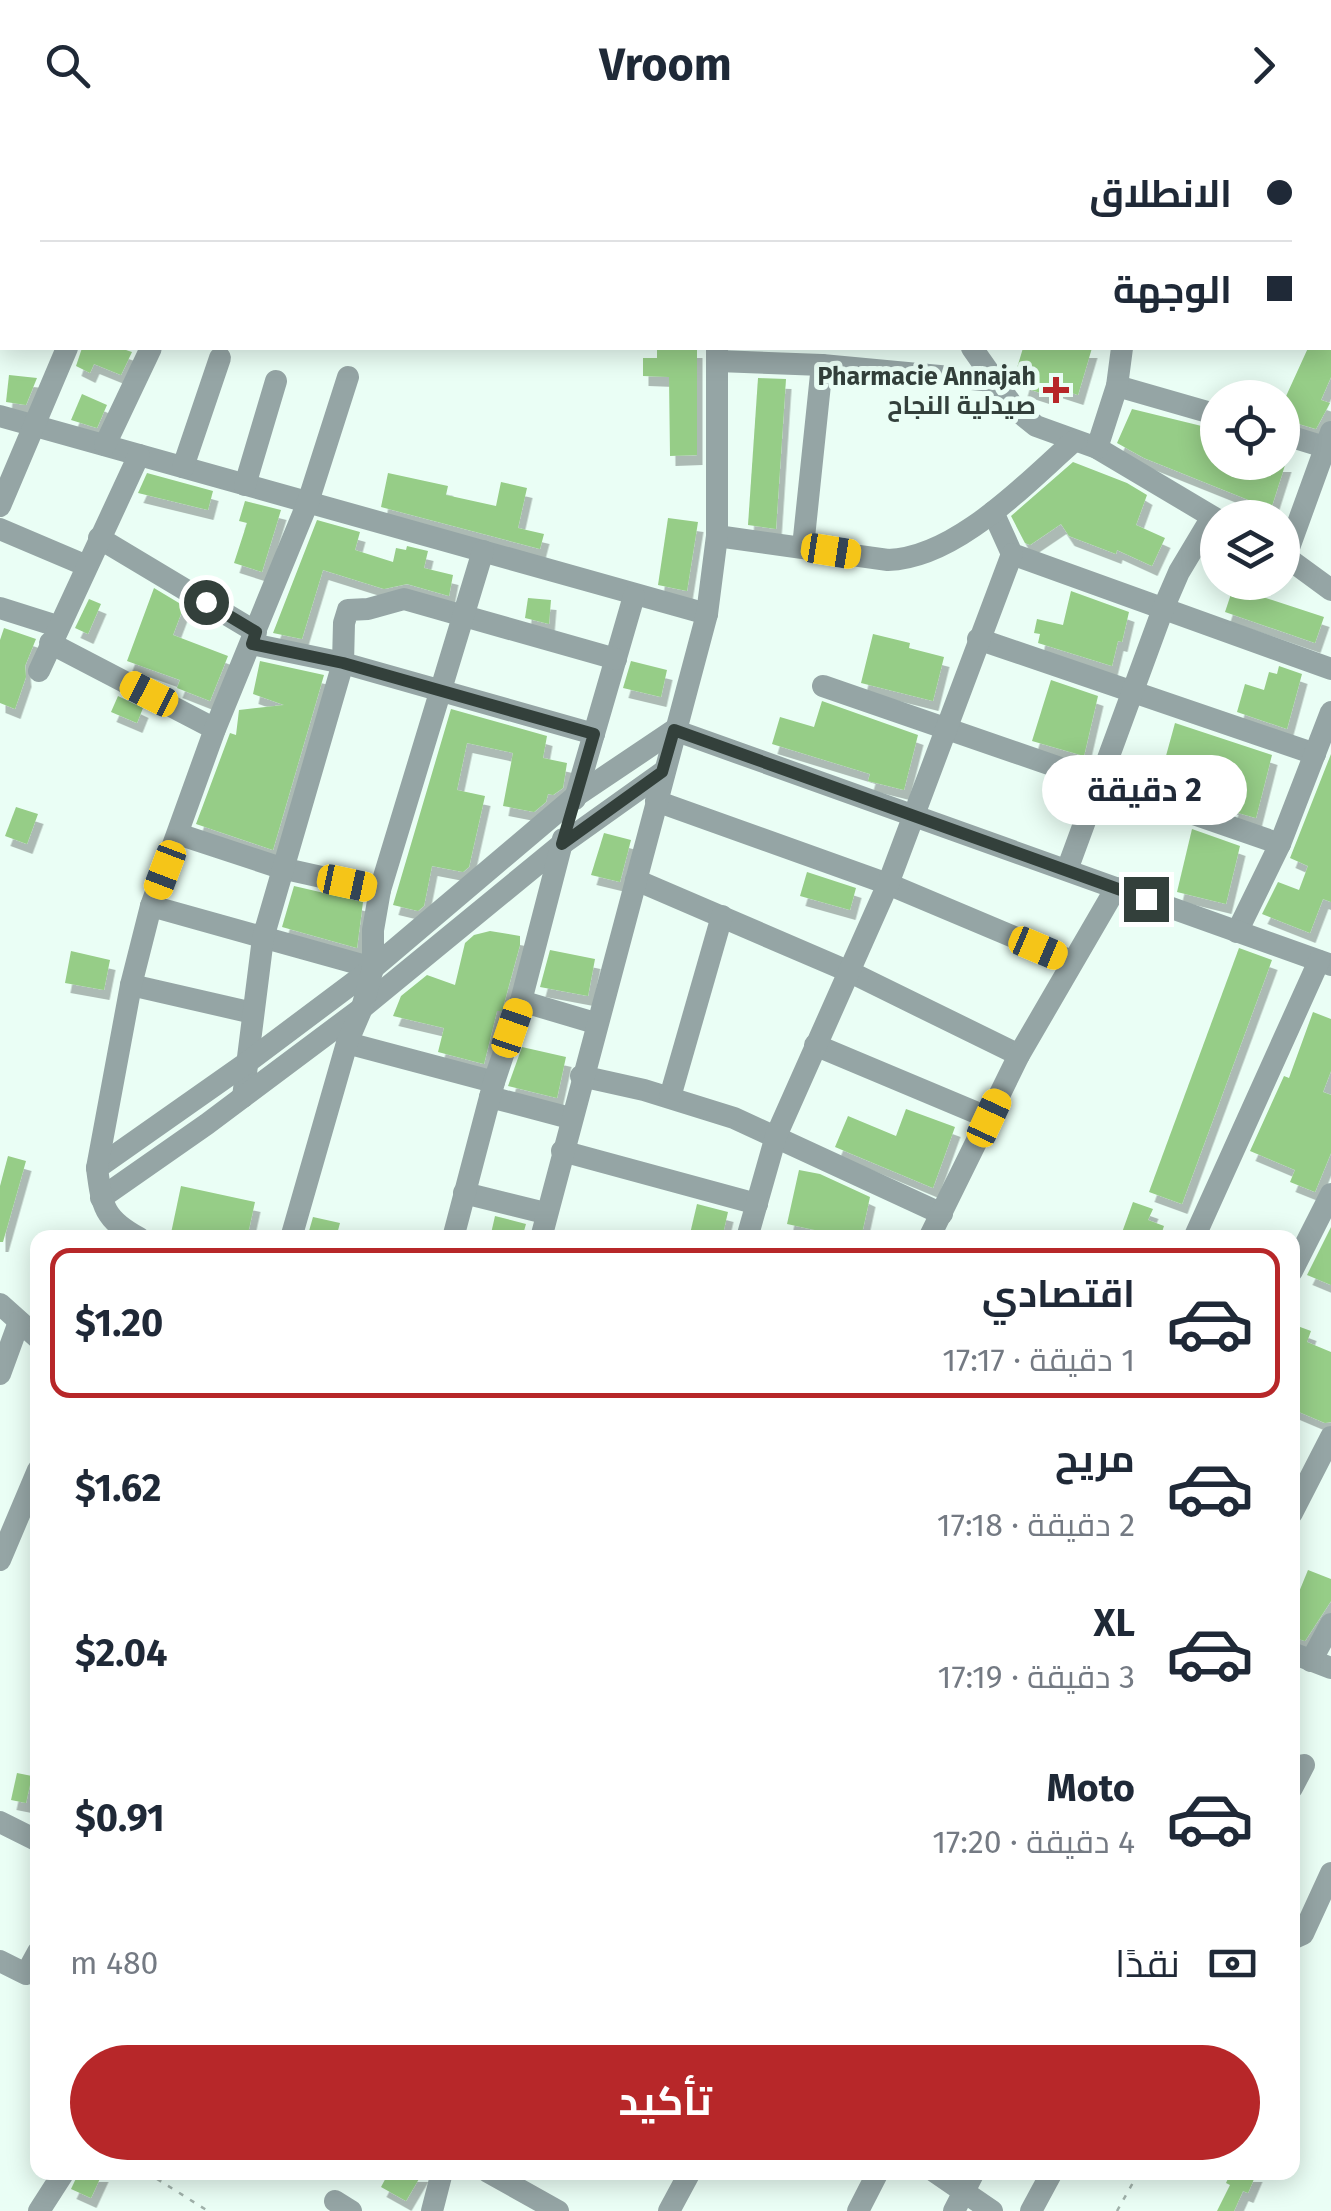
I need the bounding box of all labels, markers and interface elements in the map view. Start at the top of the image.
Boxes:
icon: search [40,38,95,93]
text: Vroom [599,38,732,92]
icon: forward [1236,38,1291,93]
text: الانطلاق [1089,171,1232,217]
text: الوجهة [1113,267,1232,313]
place label: Pharmacie Annajah صيدلية النجاح [818,362,1036,422]
marker: Pharmacie Annajah صيدلية النجاح [1045,379,1067,401]
map controls [1200,380,1300,600]
button: locate [1200,380,1300,480]
button: layers [1200,500,1300,600]
car [799,531,863,571]
route start [184,580,229,625]
car [115,667,183,721]
callout: 2 دقيقة [1044,754,1248,824]
text: 2 دقيقة [1087,771,1202,809]
car [140,837,190,903]
car [315,862,379,904]
route end [1124,877,1169,922]
car [1005,922,1071,974]
car [488,995,536,1061]
car [963,1084,1015,1152]
text: اقتصادي [982,1271,1135,1317]
icon: car [1165,1278,1255,1368]
text: $1.20 [75,1300,163,1346]
text: 1 دقيقة · 17:17 [942,1341,1135,1379]
text: مريح [1055,1436,1135,1482]
icon: car [1165,1443,1255,1533]
text: $1.62 [75,1465,161,1511]
text: 2 دقيقة · 17:18 [937,1506,1135,1544]
text: XL [1093,1600,1135,1646]
icon: car [1165,1608,1255,1698]
text: $2.04 [75,1630,167,1676]
text: 3 دقيقة · 17:19 [938,1658,1135,1696]
text: Moto [1047,1765,1135,1811]
icon: car [1165,1773,1255,1863]
text: $0.91 [75,1795,165,1841]
text: 4 دقيقة · 17:20 [932,1823,1135,1861]
icon: cash [1205,1936,1260,1991]
text: نقدًا [1115,1941,1180,1987]
text: 480 m [70,1944,158,1982]
button: تأكيد [70,2045,1260,2160]

